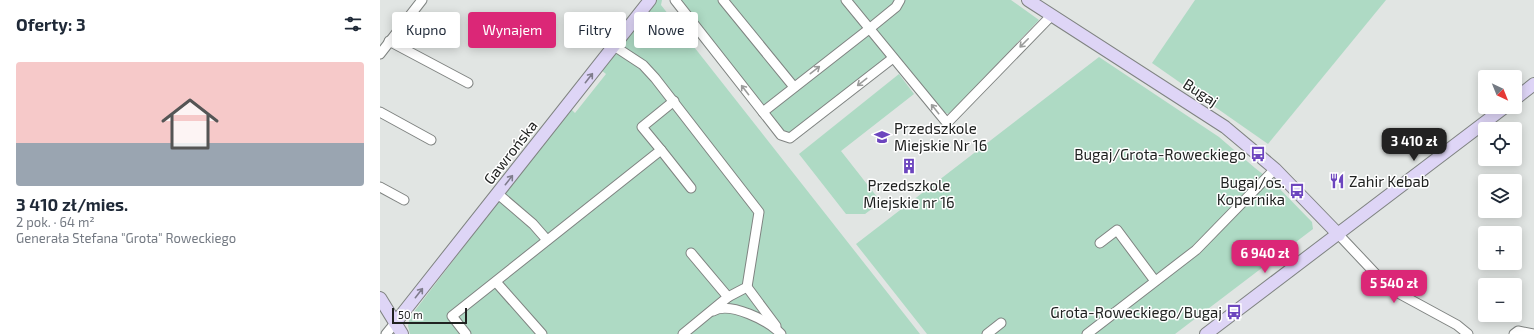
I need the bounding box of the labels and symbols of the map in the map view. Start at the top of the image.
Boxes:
one-way arrow [1019,38,1029,48]
one-way arrow [810,66,821,75]
north arrow [1478,70,1522,114]
one-way arrow [585,72,594,83]
street label: Bugaj [1180,74,1222,111]
one-way arrow [857,77,868,86]
one-way arrow [741,84,750,95]
one-way arrow [931,104,940,115]
street label: Gawrońska [479,116,541,188]
place label: Przedszkole Miejskie Nr 16 [894,119,987,155]
school or university icon: Przedszkole Miejskie Nr 16 [873,128,891,146]
pin: 3 410 zł [1373,128,1455,162]
place label: Bugaj/Grota-Roweckiego [1074,145,1246,164]
bus stop icon: Bugaj/Grota-Roweckiego [1249,145,1267,163]
building icon: Przedszkole Miejskie nr 16 [900,157,918,175]
restaurant icon: Zahir Kebab [1328,172,1346,190]
place label: Zahir Kebab [1349,172,1429,190]
place label: Bugaj/os. Kopernika [1217,173,1285,208]
one-way arrow [505,174,513,185]
place label: Przedszkole Miejskie nr 16 [863,176,955,212]
bus stop icon: Bugaj/os. Kopernika [1288,182,1306,200]
pin: 6 940 zł [1224,240,1306,274]
pin: 5 540 zł [1353,270,1435,304]
one-way arrow [415,287,424,298]
place label: Grota-Roweckiego/Bugaj [1050,303,1222,322]
bus stop icon: Grota-Roweckiego/Bugaj [1225,303,1243,321]
scale bar [392,306,467,325]

